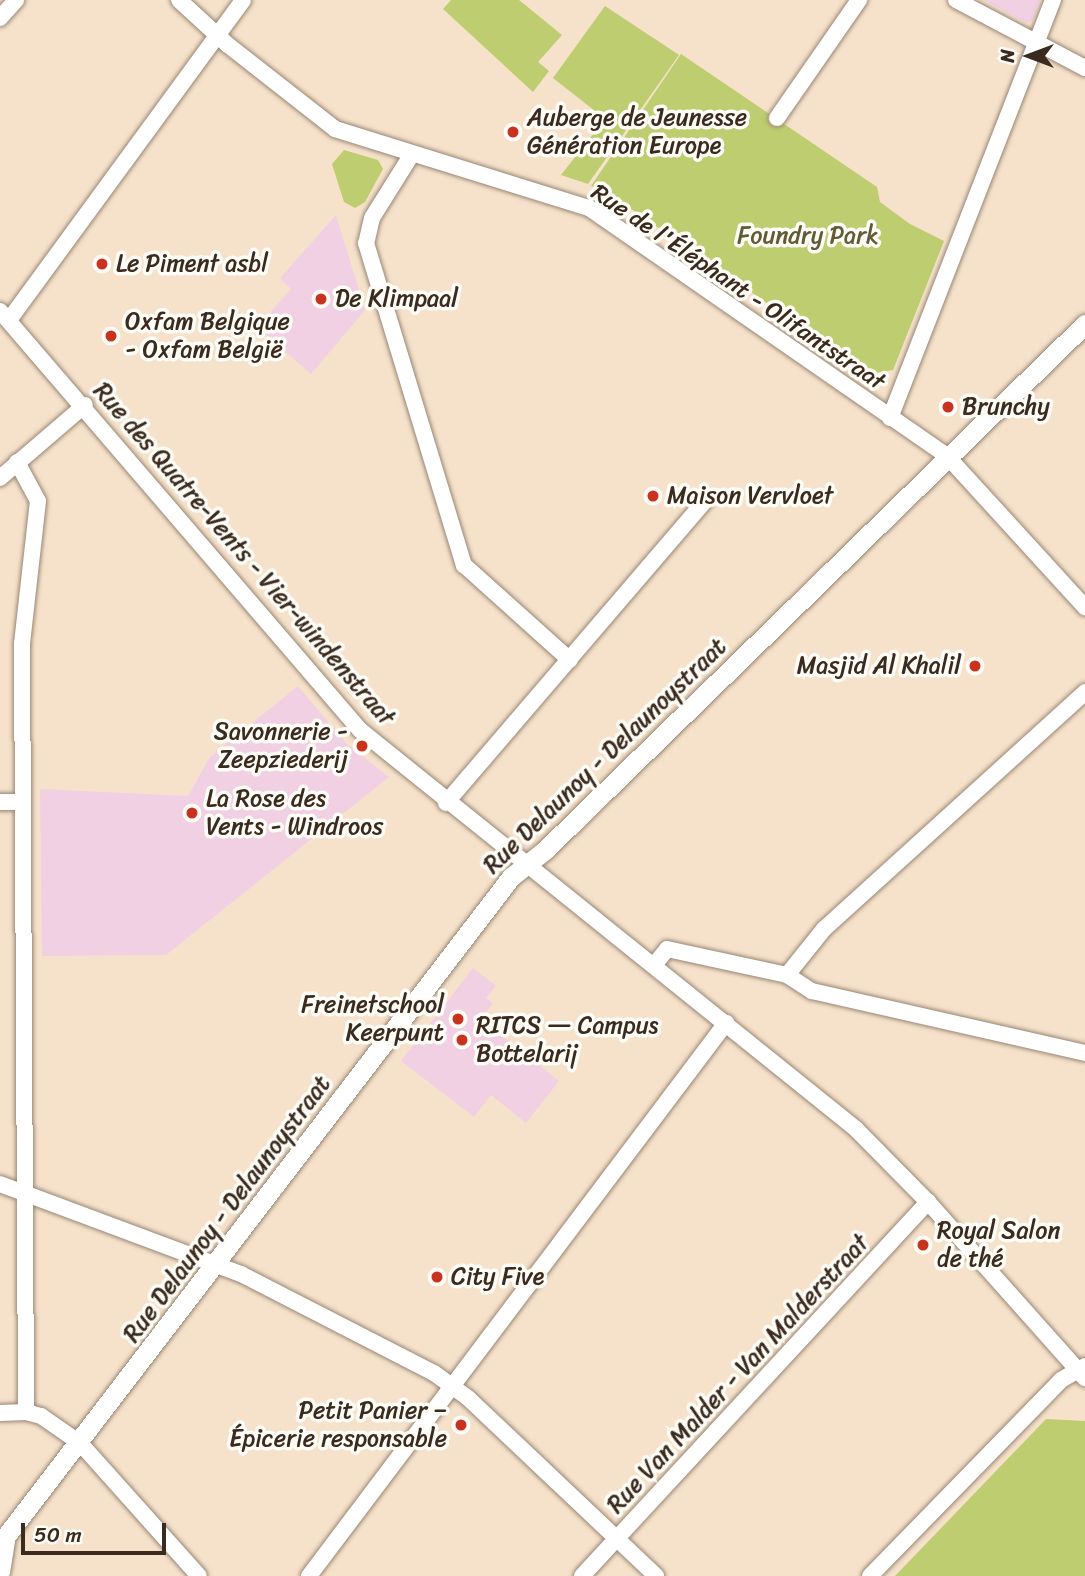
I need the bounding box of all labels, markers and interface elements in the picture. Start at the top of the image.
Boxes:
north arrow [994,21,1064,91]
text: N [991,49,1024,63]
place label: Auberge de Jeunesse Génération Europe [527,104,746,160]
marker: Auberge de Jeunesse Génération Europe [505,124,521,140]
street label: Rue de l'Éléphant - Olifantstraat [585,177,891,397]
park label: Foundry Park [737,222,879,250]
place label: Le Piment asbl [116,250,269,278]
marker: Le Piment asbl [94,256,110,272]
place label: De Klimpaal [335,285,458,313]
marker: De Klimpaal [313,291,329,307]
place label: Oxfam Belgique - Oxfam België [125,308,290,364]
marker: Oxfam Belgique - Oxfam België [103,328,119,344]
street label: Rue des Quatre-Vents - Vier-windenstraat [87,376,401,732]
place label: Brunchy [962,393,1050,421]
marker: Brunchy [940,399,956,415]
place label: Maison Vervloet [667,482,834,510]
marker: Maison Vervloet [645,488,661,504]
street label: Rue Delaunoy - Delaunoystraat [477,632,733,880]
place label: Masjid Al Khalil [797,652,961,680]
marker: Masjid Al Khalil [967,658,983,674]
place label: Savonnerie - Zeepziederij [214,718,348,774]
marker: Savonnerie - Zeepziederij [354,738,370,754]
place label: La Rose des Vents - Windroos [206,785,383,841]
marker: La Rose des Vents - Windroos [184,805,200,821]
place label: Freinetschool Keerpunt [301,991,444,1047]
marker: Freinetschool Keerpunt [450,1011,466,1027]
place label: RITCS — Campus Bottelarij [476,1012,658,1068]
marker: RITCS — Campus Bottelarij [454,1032,470,1048]
street label: Rue Delaunoy - Delaunoystraat [117,1070,337,1348]
place label: Royal Salon de thé [937,1217,1060,1273]
street label: Rue Van Malder - Van Malderstraat [601,1229,875,1519]
marker: Royal Salon de thé [915,1237,931,1253]
place label: City Five [451,1263,545,1291]
marker: City Five [429,1269,445,1285]
place label: Petit Panier – Épicerie responsable [229,1397,447,1453]
marker: Petit Panier – Épicerie responsable [453,1417,469,1433]
scale bar [24,1510,170,1554]
text: 50 m [34,1516,82,1554]

